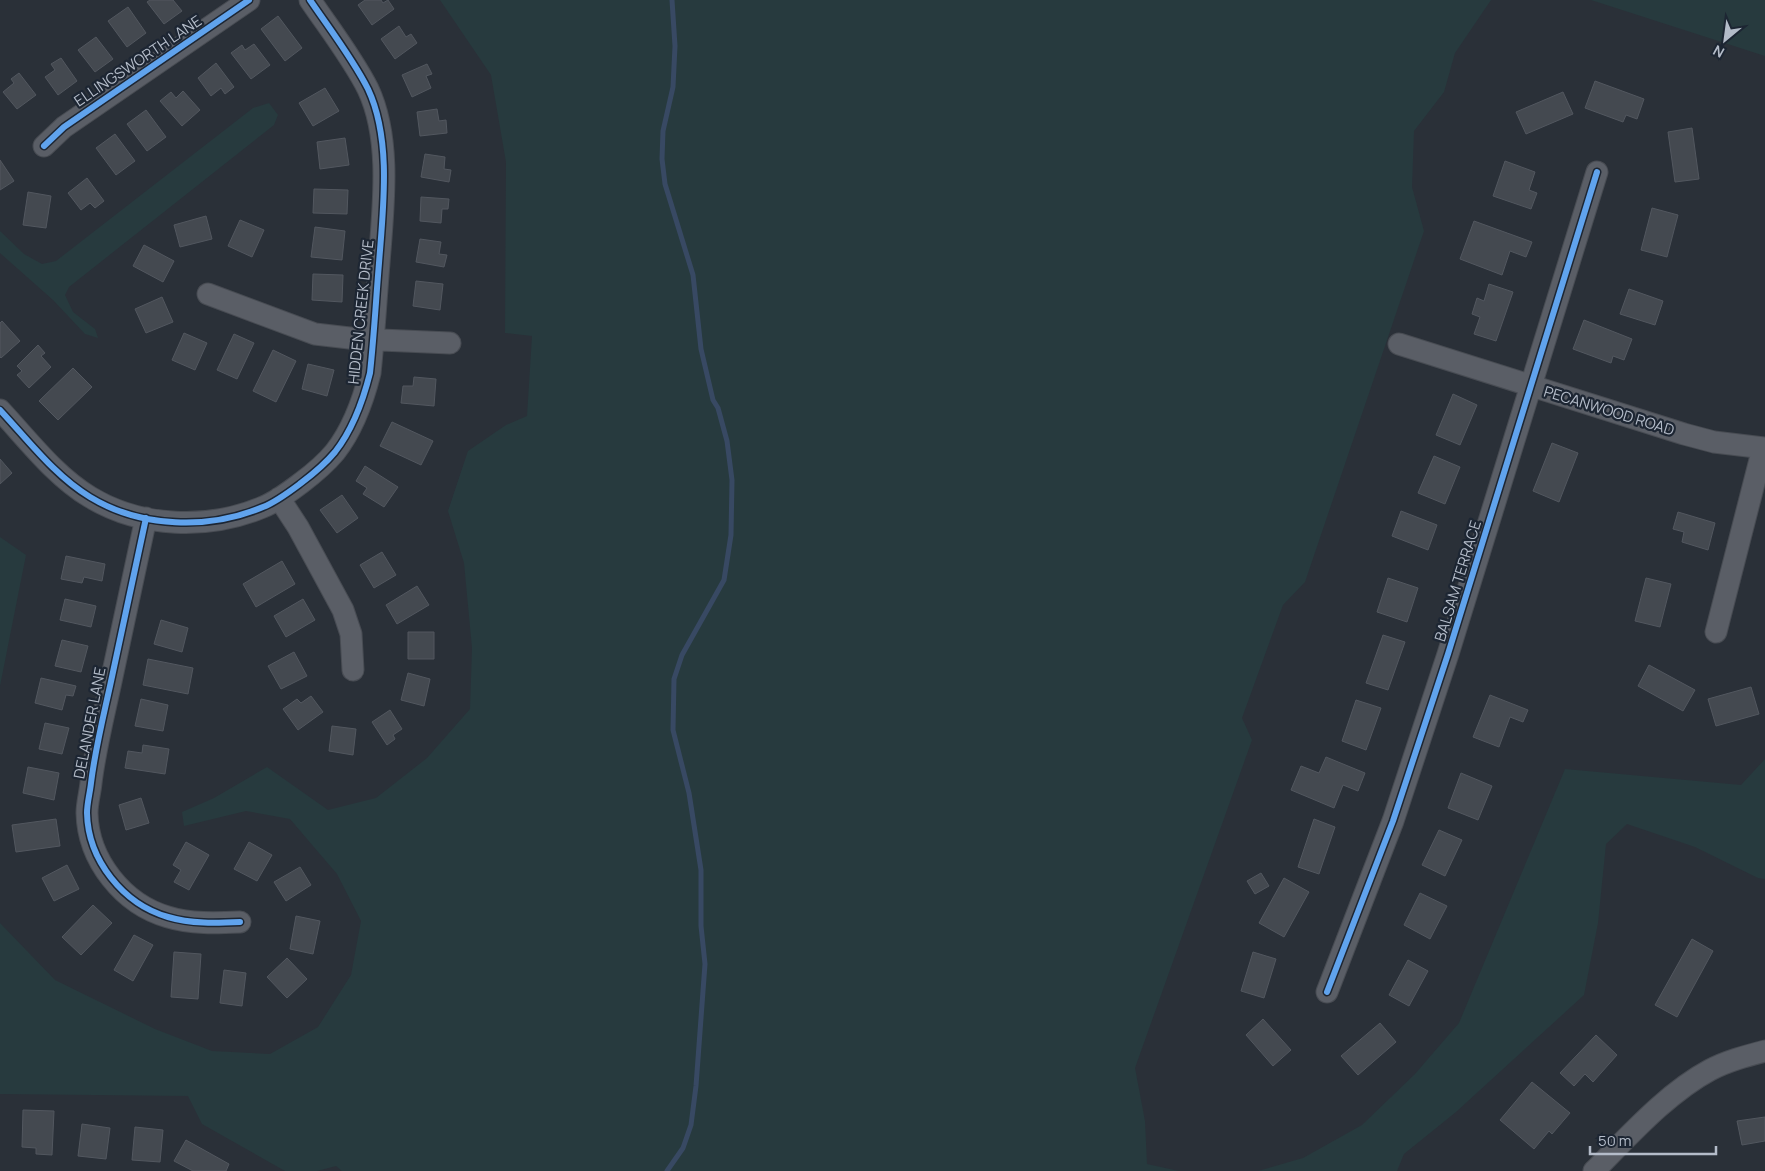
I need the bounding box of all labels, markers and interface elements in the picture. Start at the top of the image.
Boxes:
street label: ELLINGSWORTH LANE [70,10,206,111]
north arrow [1700,15,1750,65]
text: N [1709,41,1727,63]
street label: HIDDEN CREEK DRIVE [342,239,379,385]
street label: PECANWOOD ROAD [1541,381,1677,440]
street label: BALSAM TERRACE [1429,518,1486,644]
street label: DELANDER LANE [68,665,111,780]
scale bar [1590,1124,1716,1156]
text: 50 m [1598,1130,1632,1151]

